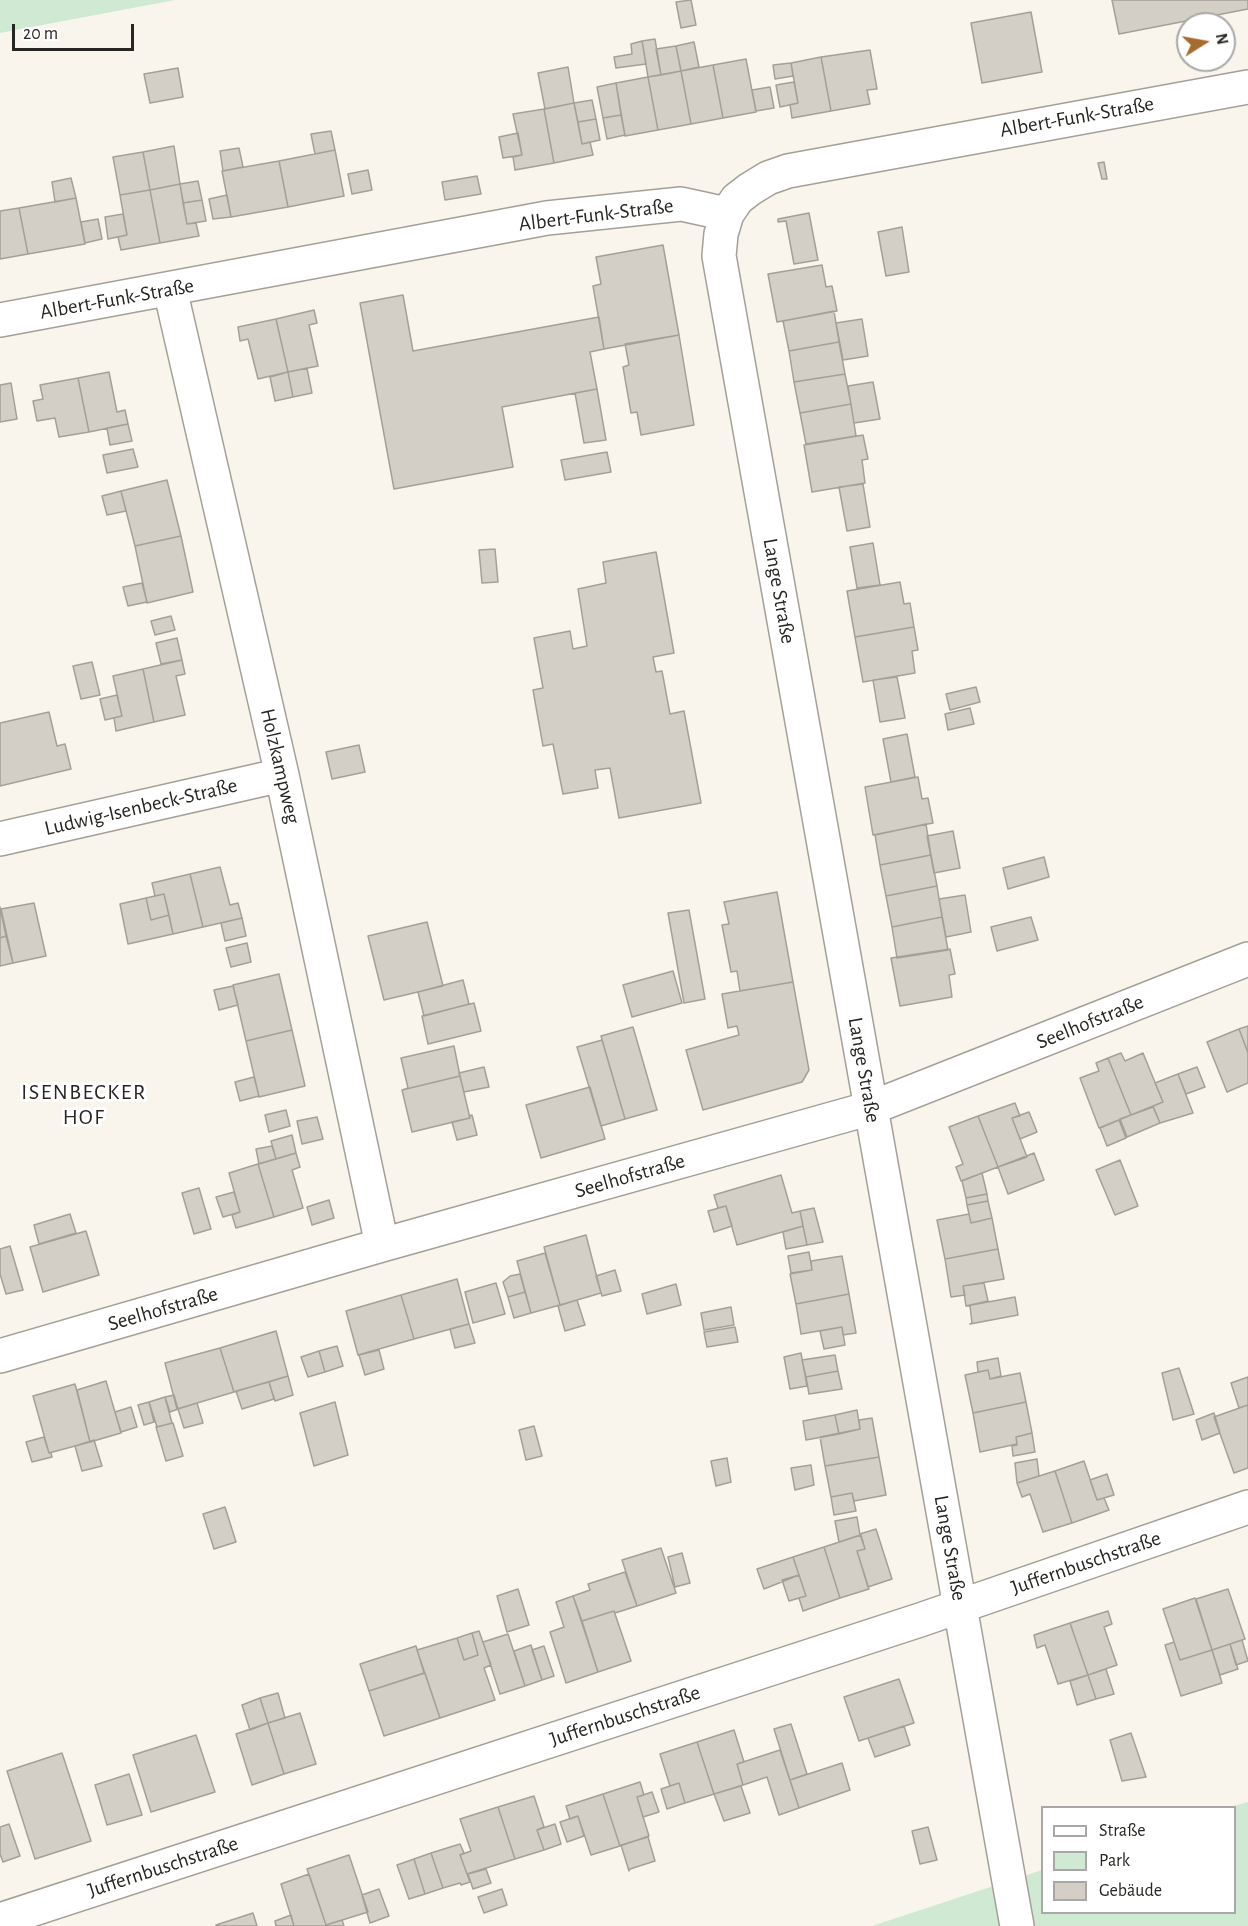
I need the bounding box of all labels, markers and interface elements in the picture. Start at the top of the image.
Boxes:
scale bar [15,12,136,50]
north arrow [1176,12,1236,72]
text: 20 m [23,25,58,43]
text: N [1213,32,1231,46]
street label: Albert-Funk-Straße [998,91,1156,143]
street label: Albert-Funk-Straße [517,193,675,237]
street label: Albert-Funk-Straße [38,273,196,325]
street label: Lange Straße [757,536,801,646]
street label: Holzkampweg [255,706,305,826]
street label: Ludwig-Isenbeck-Straße [42,773,240,841]
street label: Seelhofstraße [1033,989,1147,1055]
street label: Lange Straße [842,1015,886,1125]
district label: ISENBECKER HOF [21,1079,147,1130]
street label: Seelhofstraße [572,1148,688,1204]
street label: Seelhofstraße [105,1281,221,1337]
street label: Lange Straße [928,1493,972,1603]
street label: Juffernbuschstraße [1008,1526,1164,1600]
street label: Juffernbuschstraße [547,1680,703,1752]
legend [1041,1806,1236,1914]
text: Straße [1099,1822,1145,1840]
street label: Juffernbuschstraße [85,1831,241,1903]
text: Park [1099,1852,1130,1870]
text: Gebäude [1099,1882,1162,1900]

